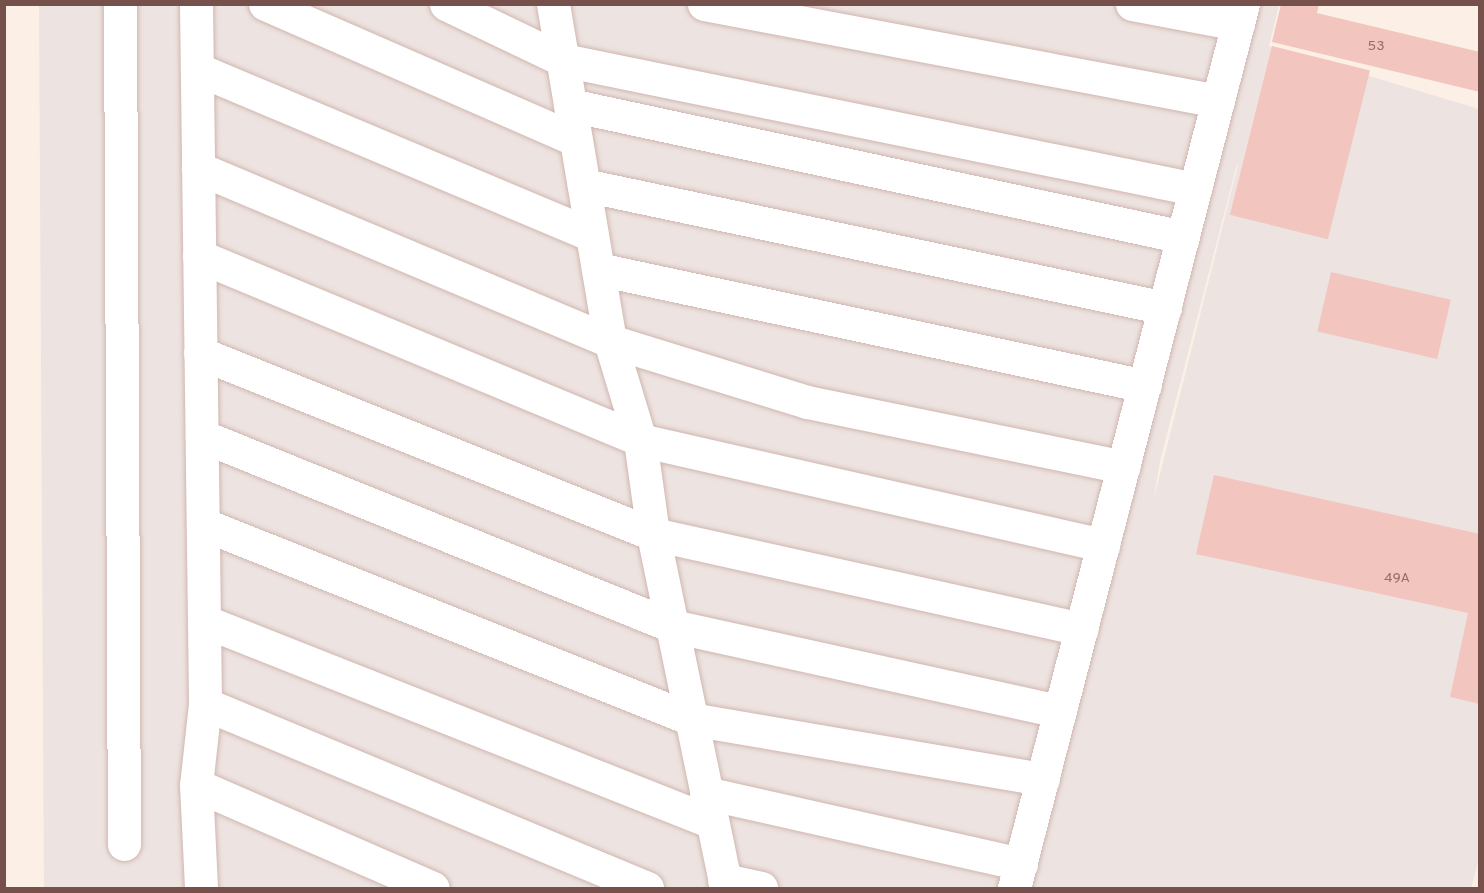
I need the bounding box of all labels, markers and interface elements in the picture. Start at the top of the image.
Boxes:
house number: 53 [1367,39,1385,55]
house number: 49А [1384,571,1410,587]

